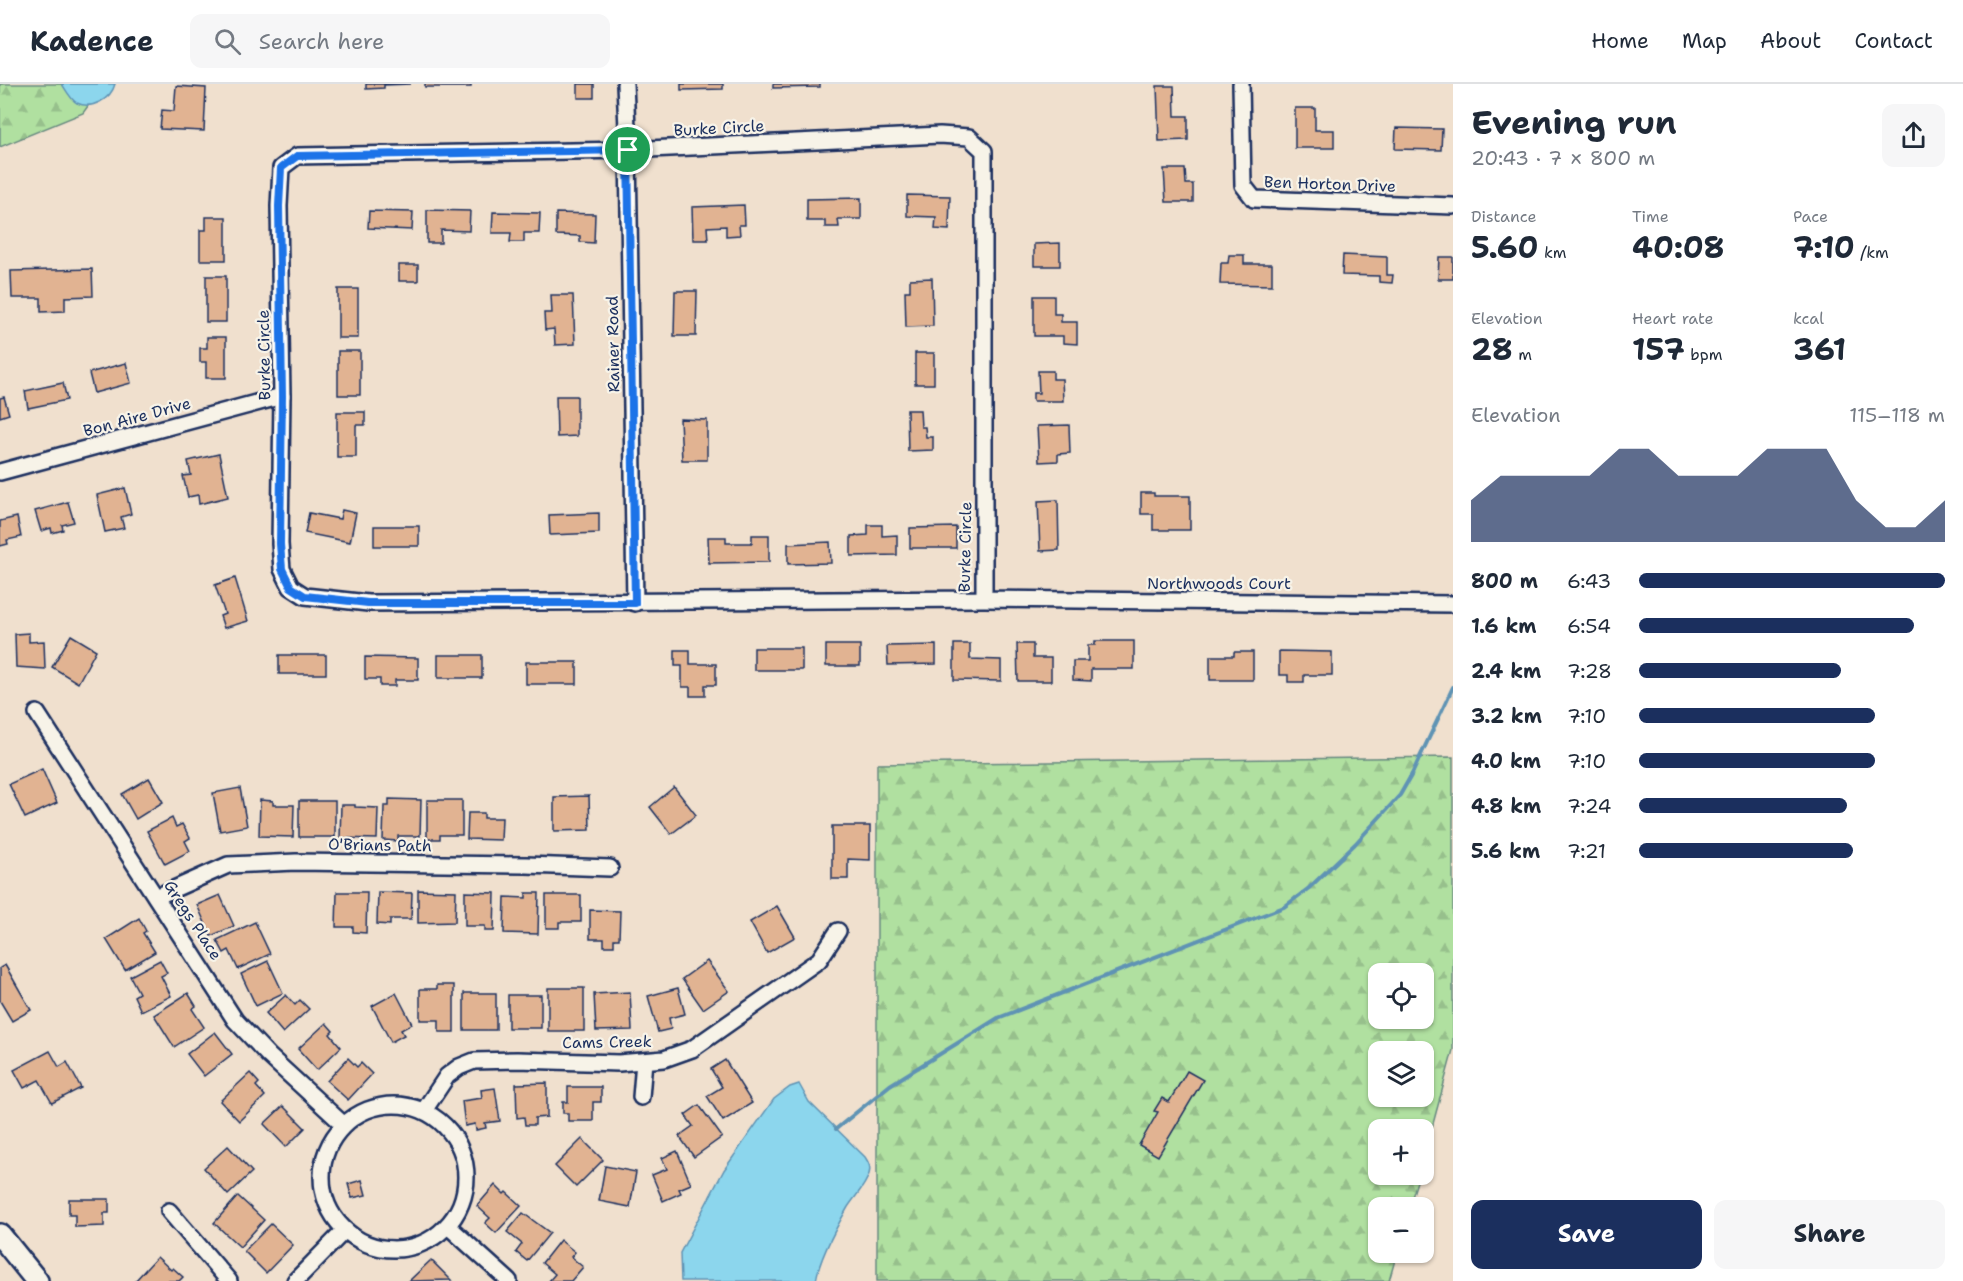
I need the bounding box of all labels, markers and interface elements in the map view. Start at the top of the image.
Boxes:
search box [190,14,610,68]
text: Kadence [30,22,154,60]
icon: search [211,25,244,58]
text: Search here [259,27,385,56]
text: Home [1591,27,1649,55]
text: Map [1682,27,1727,55]
text: About [1760,27,1821,55]
text: Contact [1854,27,1933,55]
text: Evening run [1471,100,1677,145]
button: share [1882,104,1945,167]
street label: Burke Circle [673,115,765,141]
pin [602,124,653,175]
icon: arrive [611,133,644,166]
text: 20:43 · 7 × 800 m [1471,145,1655,171]
street label: Ben Horton Drive [1264,171,1396,197]
text: Distance [1471,206,1537,227]
text: Time [1632,206,1669,227]
text: Pace [1793,206,1828,227]
text: 5.60 [1471,227,1539,268]
text: 40:08 [1632,227,1725,268]
text: 7:10 [1793,227,1855,268]
text: km [1539,242,1567,263]
text: /km [1855,242,1889,263]
street label: Rainer Road [602,296,624,392]
text: Elevation [1471,308,1543,329]
text: Heart rate [1632,308,1714,329]
text: kcal [1793,308,1824,329]
street label: Burke Circle [253,309,275,401]
text: 28 [1471,329,1513,370]
text: 157 [1632,329,1685,370]
text: 361 [1793,329,1846,370]
text: m [1513,344,1532,365]
text: bpm [1685,344,1722,365]
street label: Bon Aire Drive [81,393,193,441]
text: Elevation [1471,402,1561,428]
text: 115–118 m [1849,402,1945,428]
street label: Burke Circle [954,501,976,593]
text: 800 m [1471,568,1538,594]
text: 6:43 [1567,568,1611,594]
street label: Northwoods Court [1147,573,1291,594]
text: 1.6 km [1471,613,1537,639]
text: 6:54 [1567,613,1611,639]
text: 2.4 km [1471,658,1541,684]
text: 7:28 [1567,658,1612,684]
text: 3.2 km [1471,703,1542,729]
text: 7:10 [1567,703,1606,729]
text: 4.0 km [1471,748,1541,774]
text: 7:10 [1567,748,1606,774]
text: 4.8 km [1471,793,1541,819]
text: 7:24 [1567,793,1611,819]
street label: O'Brians Path [328,834,432,856]
text: 5.6 km [1471,838,1540,864]
text: 7:21 [1567,838,1606,864]
street label: Gregs Place [159,876,227,964]
map controls [1368,963,1434,1263]
button: locate [1368,963,1434,1029]
street label: Cams Creek [562,1031,652,1053]
button: layers [1368,1041,1434,1107]
button: + [1368,1119,1434,1185]
button: − [1368,1197,1434,1263]
button: Save [1471,1200,1702,1269]
button: Share [1714,1200,1945,1269]

